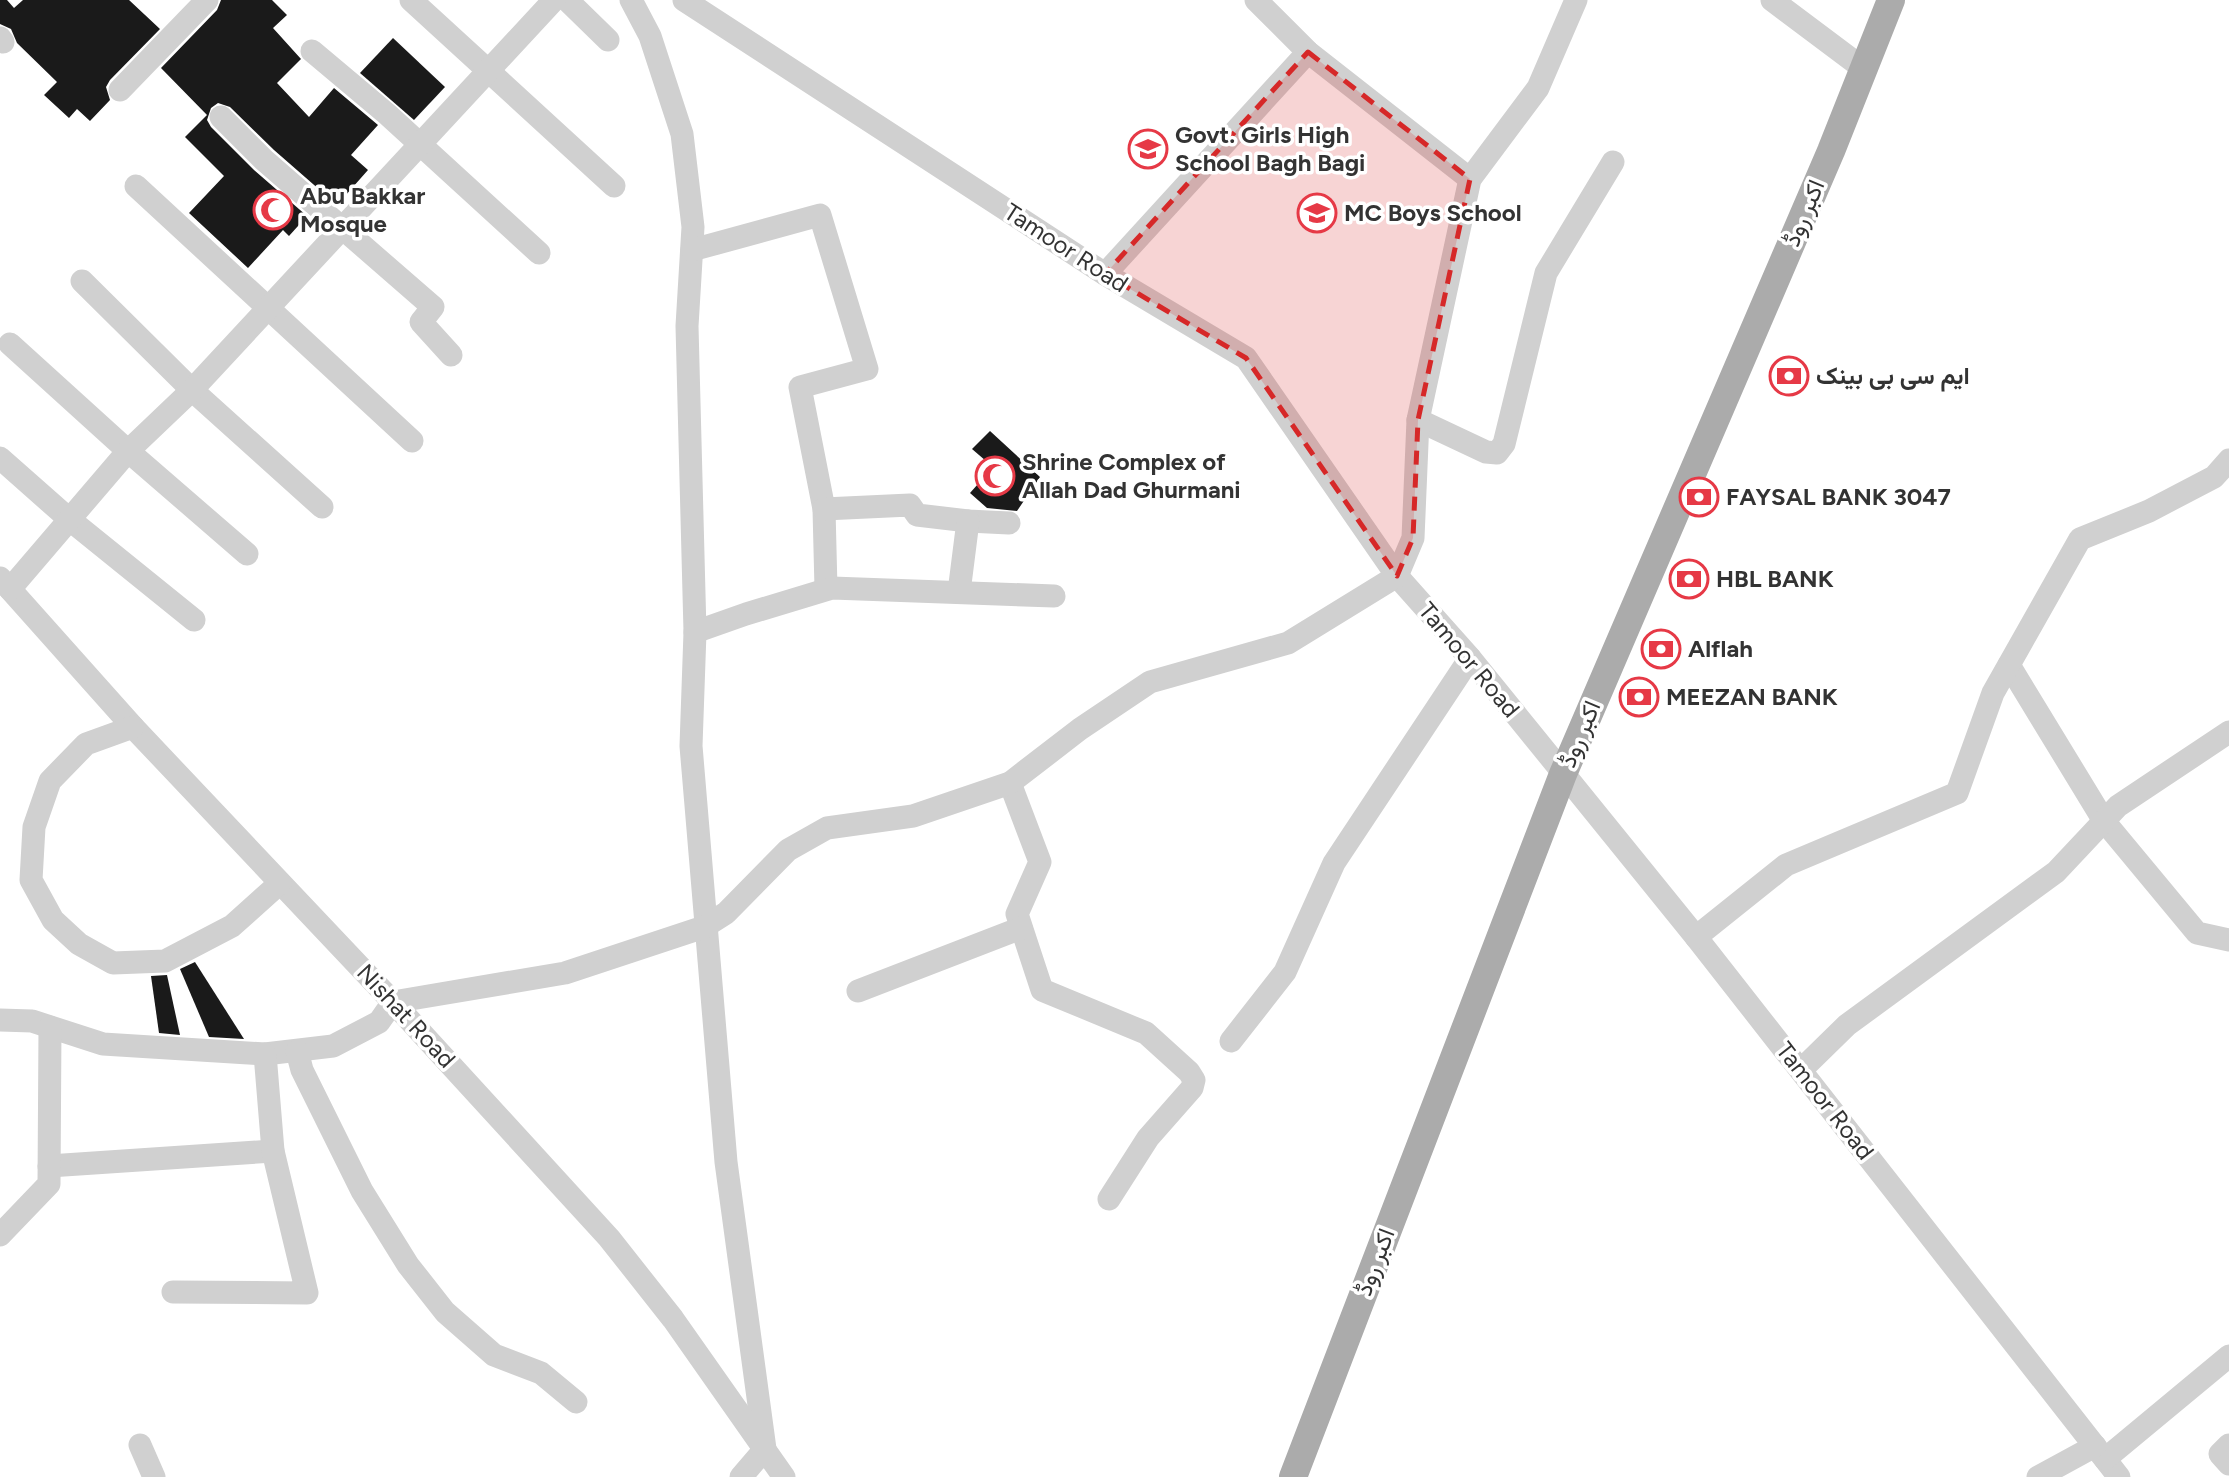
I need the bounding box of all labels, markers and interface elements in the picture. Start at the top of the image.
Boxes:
place label: Govt. Girls High School Bagh Bagi [1175,120,1365,177]
school or university icon: Govt. Girls High School Bagh Bagi [1127,128,1169,170]
street label: اکبر روڈ [1777,175,1831,251]
place label: Abu Bakkar Mosque [300,181,425,238]
mosque icon: Abu Bakkar Mosque [252,189,294,231]
school or university icon: MC Boys School [1296,192,1338,234]
street label: Tamoor Road [999,197,1134,298]
place label: MC Boys School [1344,198,1522,227]
bank icon: ایم سی بی بینک [1768,355,1810,397]
place label: ایم سی بی بینک [1816,361,1970,392]
place label: Shrine Complex of Allah Dad Ghurmani [1022,447,1241,504]
mosque icon: Shrine Complex of Allah Dad Ghurmani [974,455,1016,497]
bank icon: FAYSAL BANK 3047 [1678,476,1720,518]
place label: FAYSAL BANK 3047 [1726,482,1951,511]
bank icon: HBL BANK [1668,558,1710,600]
place label: HBL BANK [1716,564,1834,593]
street label: Tamoor Road [1413,596,1526,723]
bank icon: Alflah [1640,628,1682,670]
place label: Alflah [1688,634,1753,663]
bank icon: MEEZAN BANK [1618,676,1660,718]
place label: MEEZAN BANK [1666,682,1838,711]
street label: اکبر روڈ [1553,696,1607,772]
street label: Nishat Road [351,958,462,1074]
street label: Tamoor Road [1770,1036,1880,1165]
street label: اکبر روڈ [1348,1224,1402,1300]

